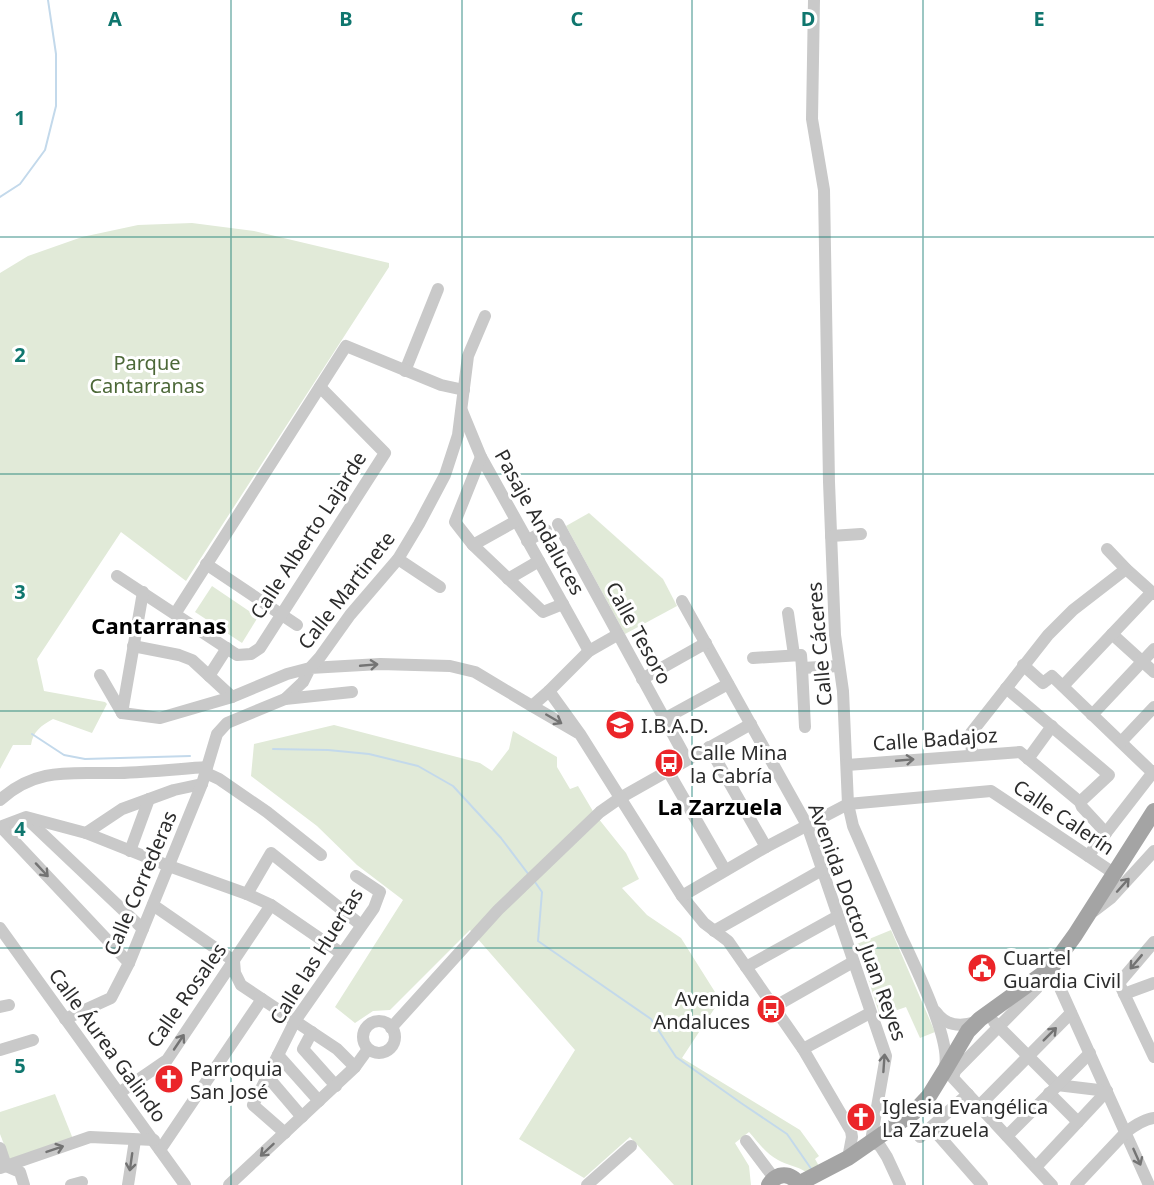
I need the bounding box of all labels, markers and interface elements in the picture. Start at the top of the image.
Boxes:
text: A [108,5,122,32]
text: B [339,5,353,32]
text: C [571,5,584,32]
text: D [801,5,815,32]
text: E [1033,5,1045,32]
text: 1 [14,104,26,131]
text: 2 [14,341,26,368]
park label: Parque Cantarranas [89,349,205,399]
street label: Pasaje Andaluces [489,444,591,600]
street label: Calle Alberto Lajarde [244,446,372,624]
street label: Calle Martinete [291,525,401,655]
street label: Calle Tesoro [600,577,678,689]
text: 3 [14,578,26,605]
street label: Calle Cáceres [800,581,838,707]
district label: Cantarranas [91,610,227,640]
one-way arrow [358,659,378,670]
school or university icon: I.B.A.D. [604,709,636,741]
place label: I.B.A.D. [641,712,709,739]
one-way arrow [545,714,562,726]
street label: Calle Badajoz [872,721,998,757]
place label: Calle Mina la Cabría [690,739,788,789]
bus stop icon: Calle Mina la Cabría [653,747,685,779]
one-way arrow [894,754,914,765]
street label: Calle Calerín [1008,773,1120,861]
district label: La Zarzuela [658,791,782,821]
street label: Avenida Doctor Juan Reyes [802,800,914,1044]
street label: Calle Correderas [97,806,183,960]
text: 4 [14,815,26,842]
one-way arrow [35,863,49,878]
one-way arrow [1116,878,1130,893]
street label: Calle las Huertas [263,882,369,1030]
street label: Calle Rosales [140,937,232,1053]
place label: Cuartel Guardia Civil [1003,944,1121,994]
public building icon: Cuartel Guardia Civil [966,952,998,984]
one-way arrow [1130,954,1143,970]
street label: Calle Áurea Galindo [43,963,173,1127]
place label: Avenida Andaluces [653,985,750,1035]
bus stop icon: Avenida Andaluces [755,993,787,1025]
one-way arrow [1043,1027,1057,1042]
one-way arrow [173,1035,185,1051]
text: 5 [14,1052,26,1079]
one-way arrow [879,1054,890,1073]
place label: Parroquia San José [190,1055,283,1105]
church icon: Parroquia San José [153,1063,185,1095]
place label: Iglesia Evangélica La Zarzuela [882,1093,1048,1143]
church icon: Iglesia Evangélica La Zarzuela [845,1101,877,1133]
one-way arrow [45,1142,64,1153]
one-way arrow [259,1143,274,1157]
one-way arrow [1132,1147,1143,1166]
one-way arrow [126,1152,137,1172]

